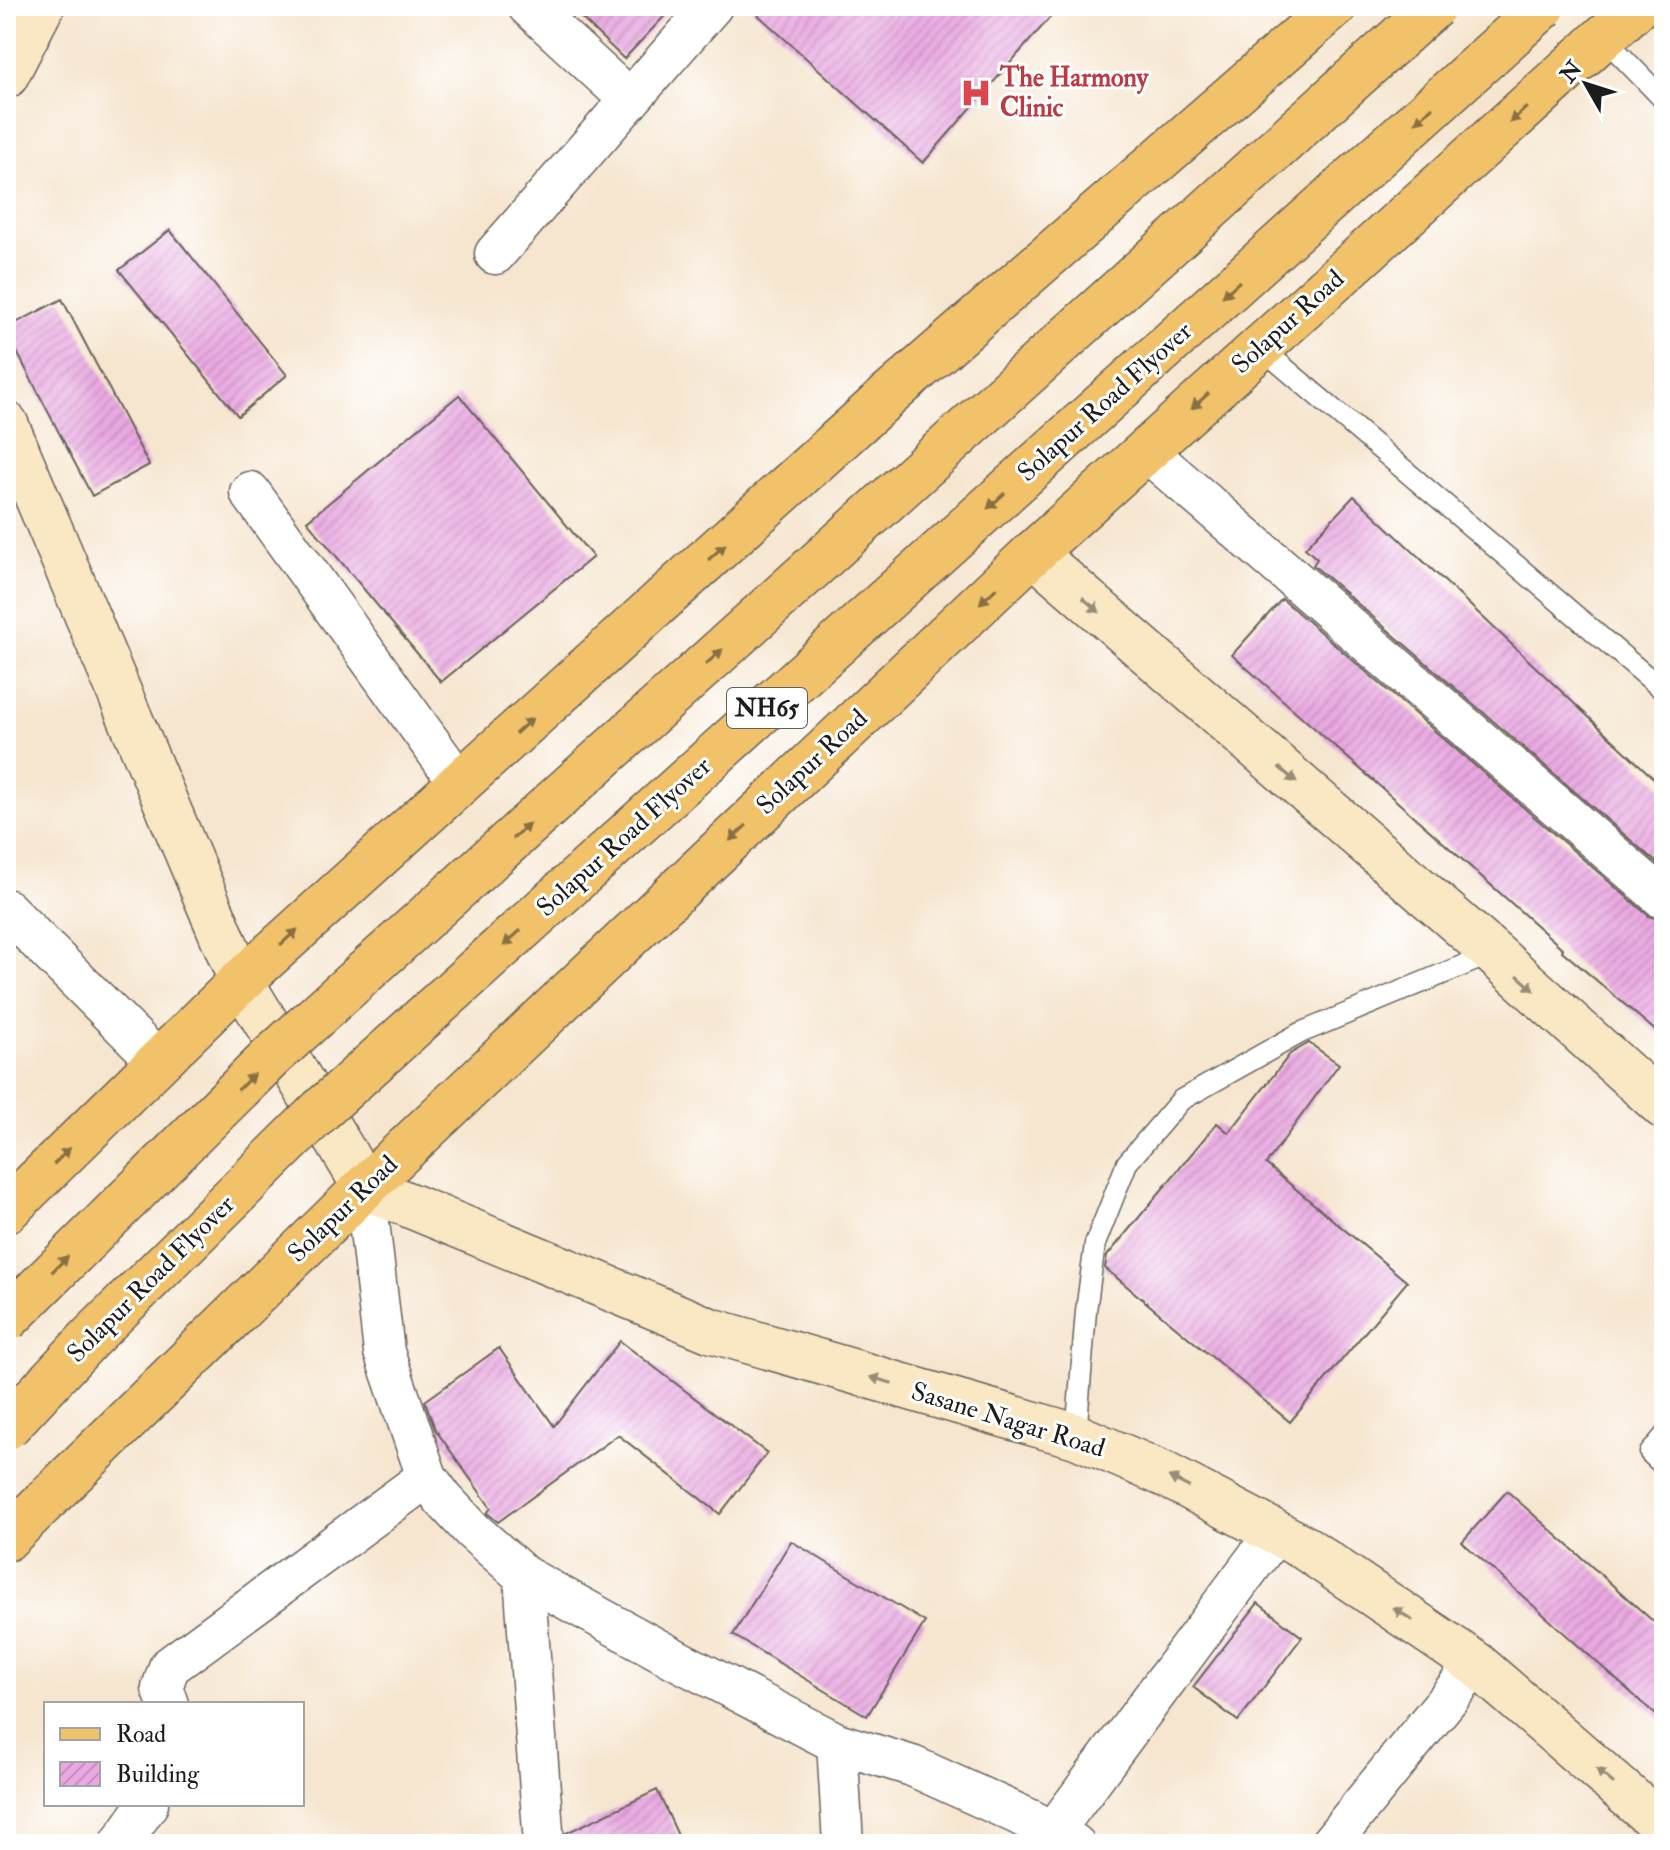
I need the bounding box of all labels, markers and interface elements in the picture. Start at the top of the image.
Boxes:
north arrow [1546,44,1626,124]
text: N [1554,55,1589,89]
place label: The Harmony Clinic [999,62,1150,124]
hospital icon: The Harmony Clinic [959,76,993,110]
one-way arrow [1414,105,1433,123]
one-way arrow [1508,106,1528,124]
street label: Solapur Road [1225,263,1352,382]
one-way arrow [1221,279,1240,297]
street label: Solapur Road Flyover [1011,315,1200,489]
one-way arrow [1190,392,1210,409]
one-way arrow [987,491,1006,509]
one-way arrow [707,543,726,561]
one-way arrow [979,586,998,605]
one-way arrow [1082,595,1101,613]
one-way arrow [704,648,723,666]
road number: NH65 [727,688,807,728]
street label: Solapur Road [750,702,875,822]
one-way arrow [514,717,533,735]
street label: Solapur Road Flyover [530,750,719,924]
one-way arrow [1277,766,1297,783]
one-way arrow [510,823,530,840]
one-way arrow [729,823,748,841]
one-way arrow [503,928,522,946]
one-way arrow [280,929,299,947]
one-way arrow [1516,973,1535,991]
one-way arrow [236,1073,255,1091]
one-way arrow [52,1147,71,1166]
street label: Solapur Road [281,1149,405,1270]
street label: Solapur Road Flyover [61,1188,242,1370]
one-way arrow [50,1255,69,1274]
one-way arrow [868,1374,893,1386]
street label: Sasane Nagar Road [907,1375,1109,1465]
one-way arrow [1167,1476,1190,1489]
one-way arrow [1392,1607,1413,1622]
legend [44,1702,304,1806]
text: Road [116,1719,166,1750]
text: Building [116,1759,200,1790]
one-way arrow [1596,1768,1616,1785]

